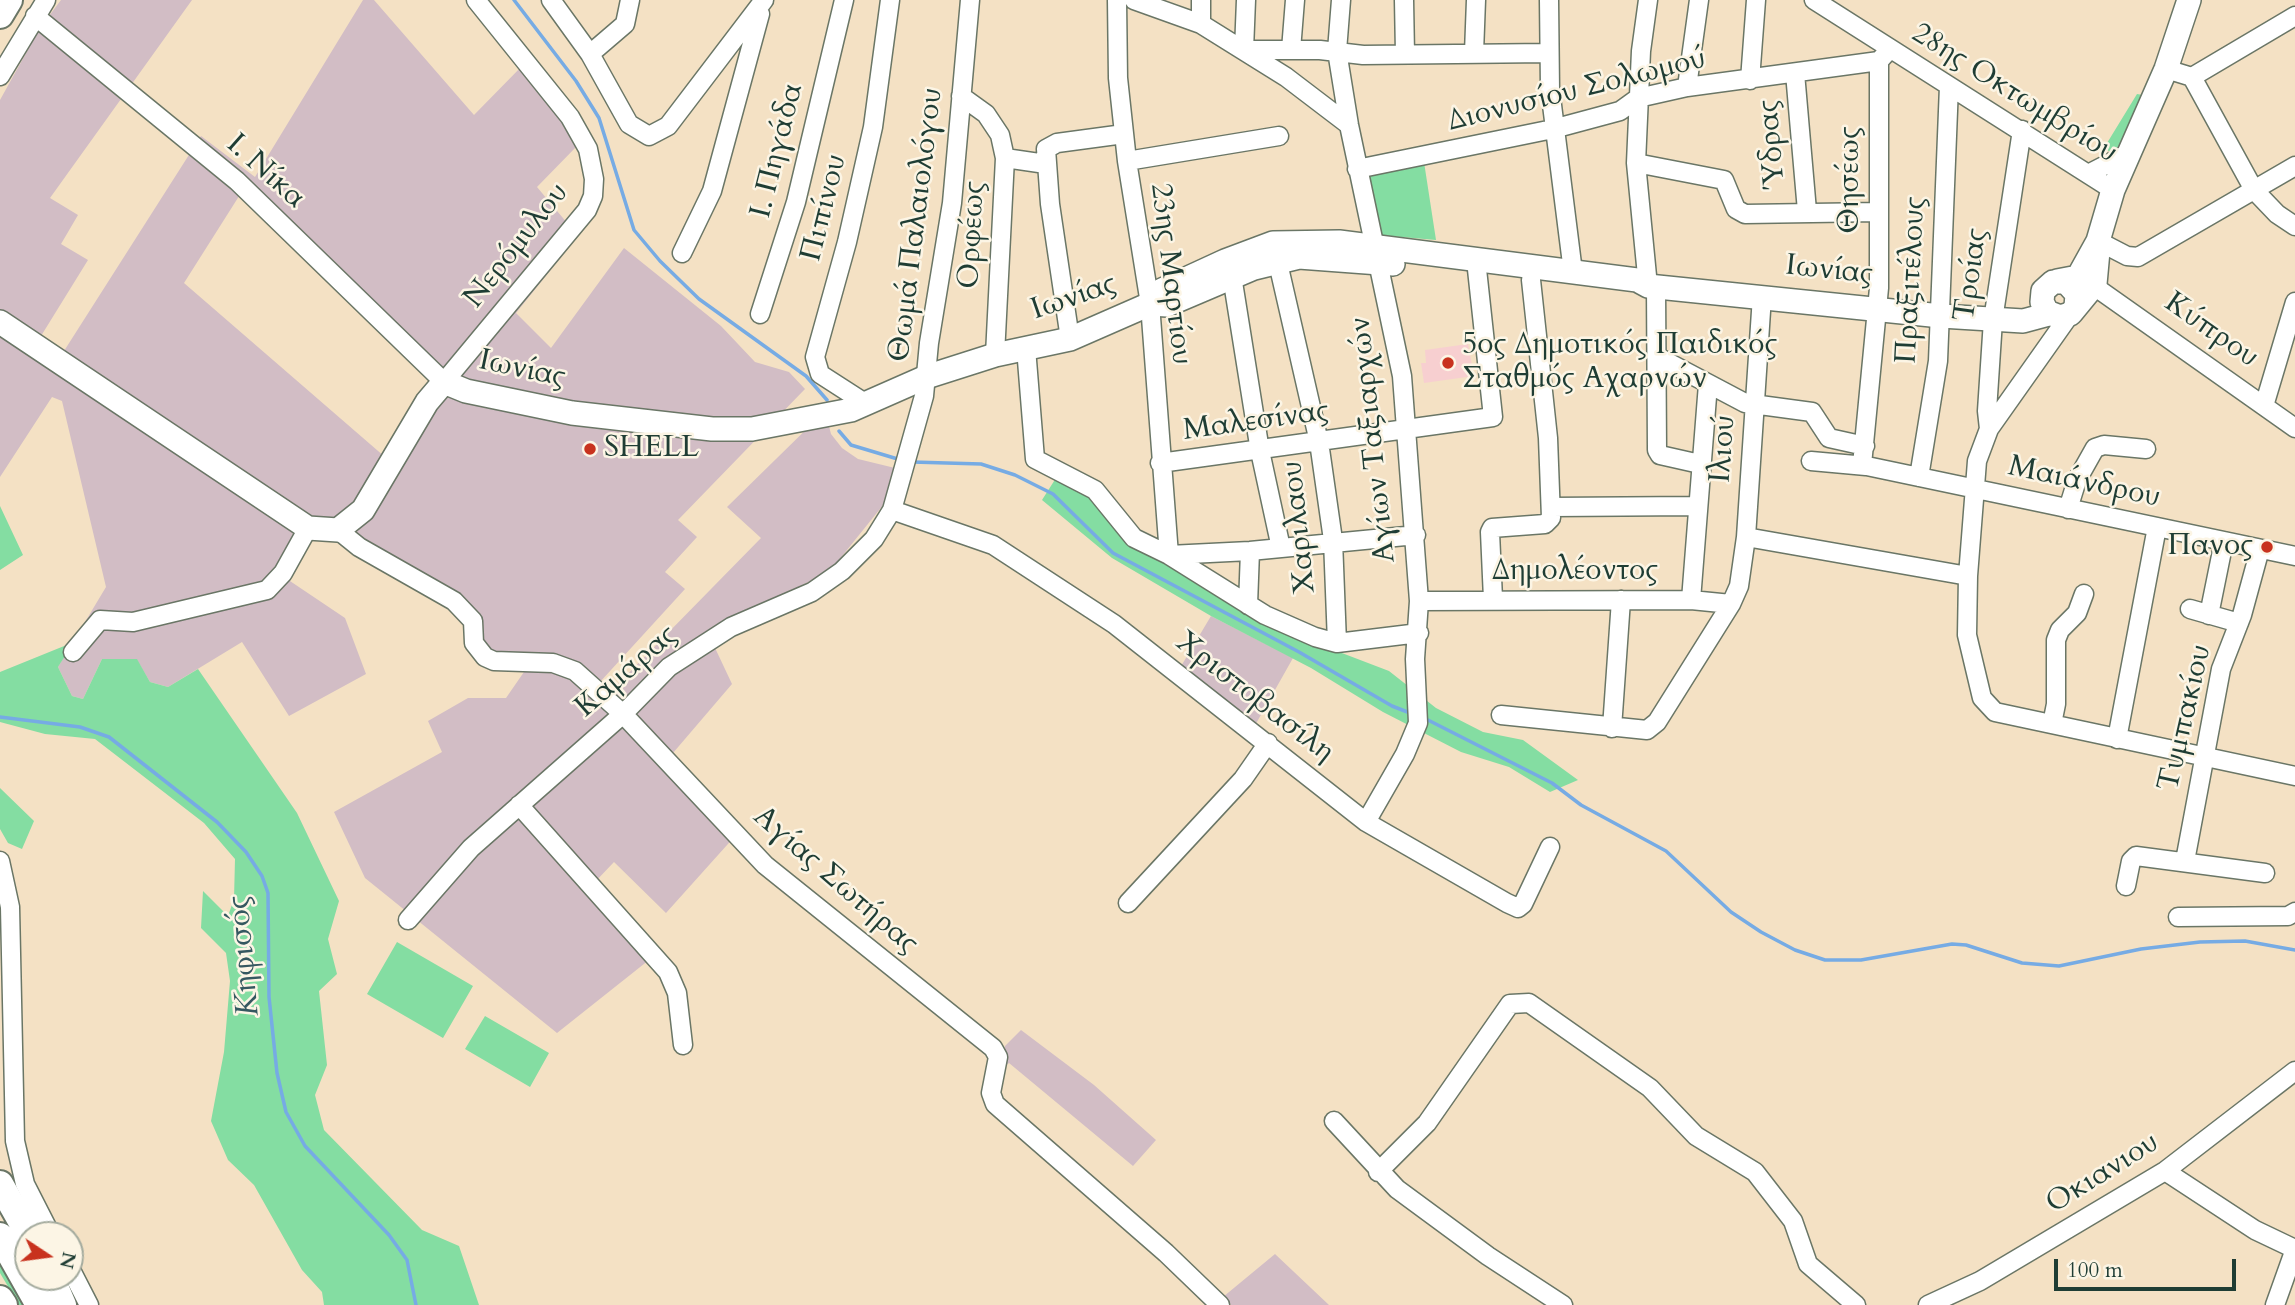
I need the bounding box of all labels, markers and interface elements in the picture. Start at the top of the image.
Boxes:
street label: 28ης Οκτωμβρίου [1905,16,2123,172]
street label: Διονυσίου Σολωμού [1444,42,1710,140]
street label: Ι. Πηγάδα [744,80,812,222]
street label: Θωμά Παλαιολόγου [882,86,952,364]
street label: Ύδρας [1751,98,1795,190]
street label: Θησέως [1833,126,1869,234]
street label: Ι. Νίκα [218,127,312,217]
street label: Πιπίνου [794,151,856,265]
street label: Νερόμυλου [457,176,577,316]
street label: Ορφέως [952,180,994,290]
street label: 23ης Μαρτίου [1141,181,1199,367]
street label: Πραξιτέλους [1890,196,1934,364]
street label: Τροίας [1948,226,1996,324]
street label: Ιωνίας [1784,249,1874,293]
street label: Ιωνίας [1027,267,1121,329]
street label: Κύπρου [2157,286,2265,376]
street label: Αγίων Ταξιαρχών [1343,315,1405,565]
place label: 5ος Δημοτικός Παιδικός Σταθμός Αχαρνών [1462,328,1777,398]
street label: Ιωνίας [475,343,569,397]
marker: 5ος Δημοτικός Παιδικός Σταθμός Αχαρνών [1440,355,1456,371]
street label: Μαλεσίνας [1181,394,1331,450]
street label: Ιλιού [1704,414,1744,484]
place label: SHELL [604,431,699,467]
marker: SHELL [582,441,598,457]
street label: Μαιάνδρου [2005,449,2163,517]
street label: Χαριλαου [1275,459,1325,595]
place label: Πανος [2168,529,2253,565]
marker: Πανος [2259,539,2275,555]
street label: Δημολέοντος [1492,554,1658,590]
street label: Καμάρας [569,618,685,726]
street label: Χριστοβασίλη [1168,625,1340,771]
street label: Τυμπακίου [2152,641,2220,795]
street label: Αγίας Σωτήρας [745,799,925,963]
water label: Κηφισός [221,894,269,1018]
street label: Οκιανιου [2040,1125,2166,1223]
north arrow [14,1221,84,1291]
scale bar [2057,1246,2239,1290]
text: N [53,1249,82,1271]
text: 100 m [2067,1256,2123,1285]

